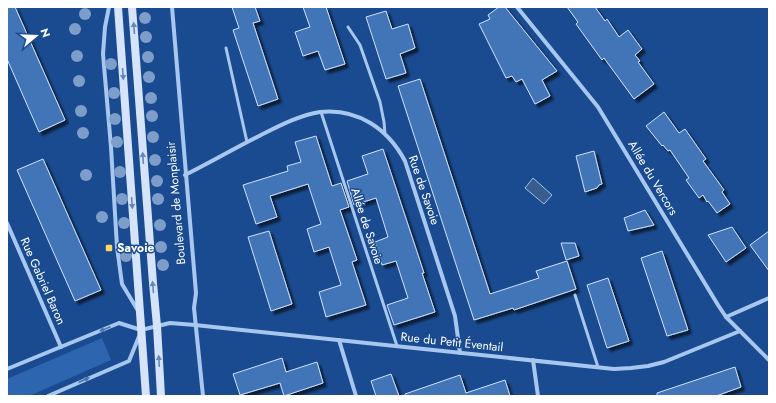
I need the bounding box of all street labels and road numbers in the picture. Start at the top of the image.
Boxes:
street label: Allée du Vercors [624,137,683,219]
street label: Boulevard de Monplaisir [162,140,190,265]
street label: Rue de Savoie [404,153,444,227]
street label: Allée de Savoie [346,186,388,266]
street label: Rue Gabriel Baron [16,235,70,327]
street label: Rue du Petit Éventail [400,328,504,356]

